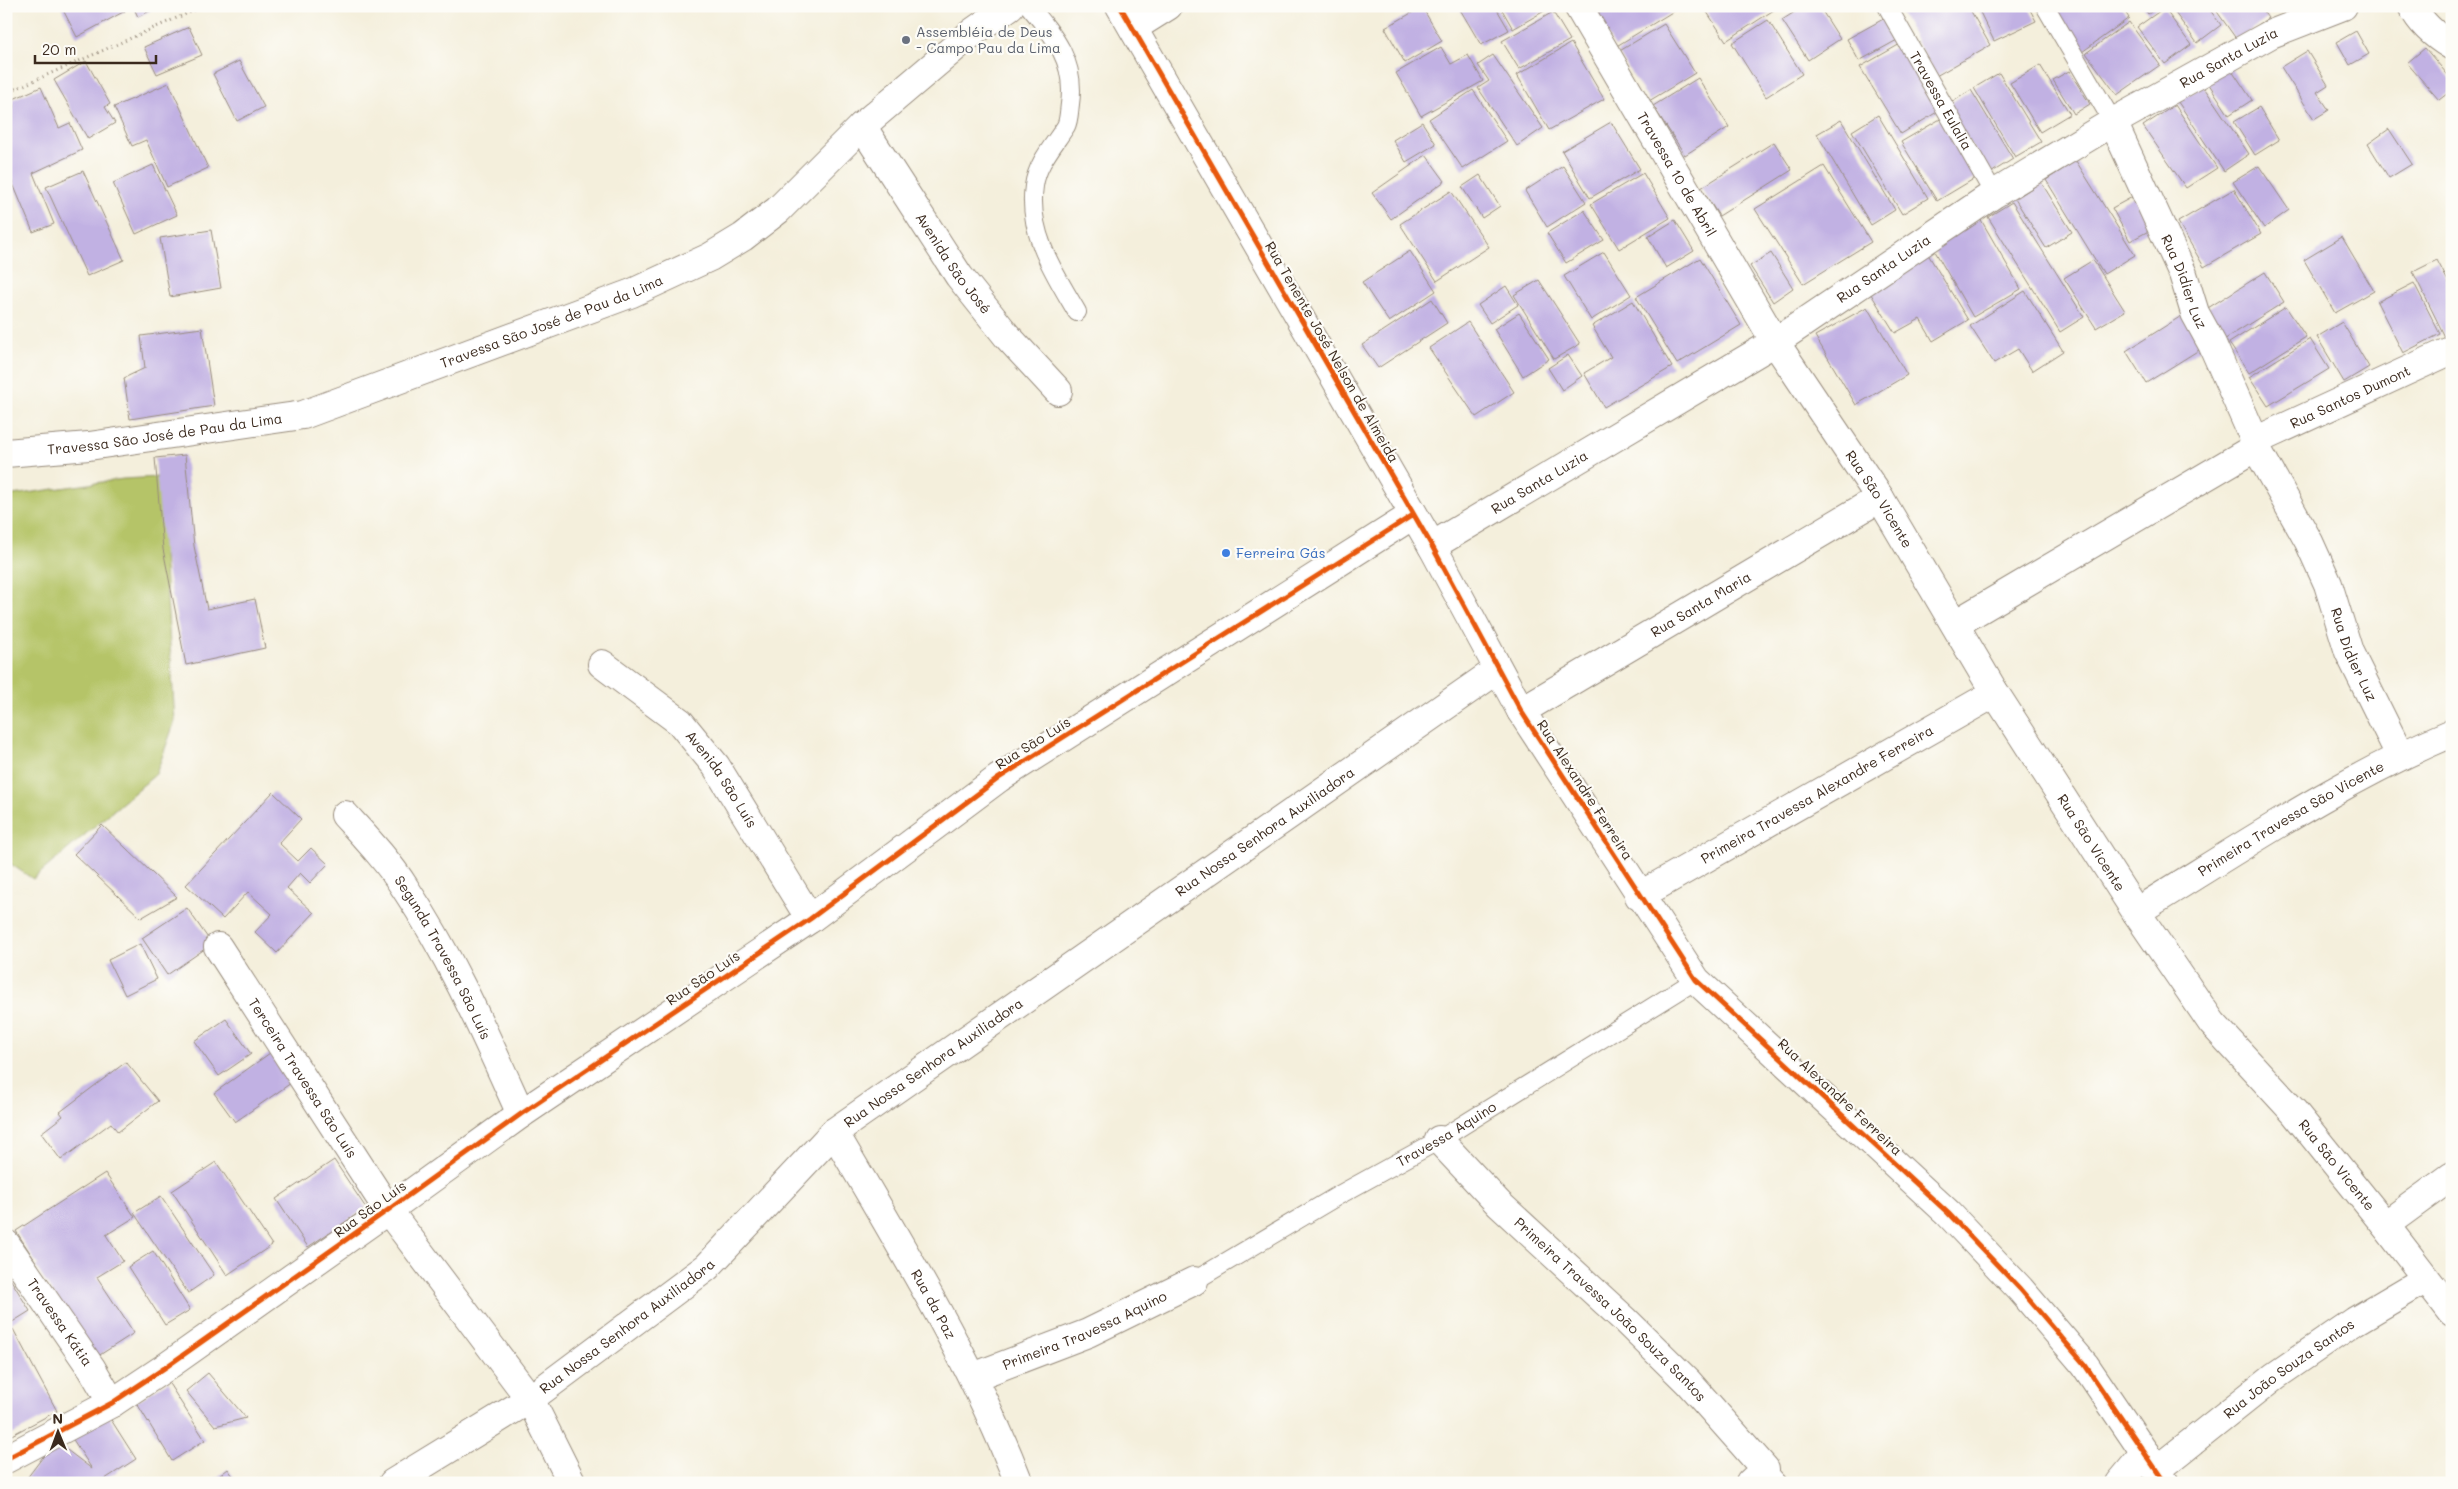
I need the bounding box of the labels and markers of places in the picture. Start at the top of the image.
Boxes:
place label: Assembléia de Deus - Campo Pau da Lima [916,22,1061,57]
marker: Assembléia de Deus - Campo Pau da Lima [900,34,912,46]
place label: Ferreira Gás [1236,543,1326,562]
marker: Ferreira Gás [1220,547,1232,559]

